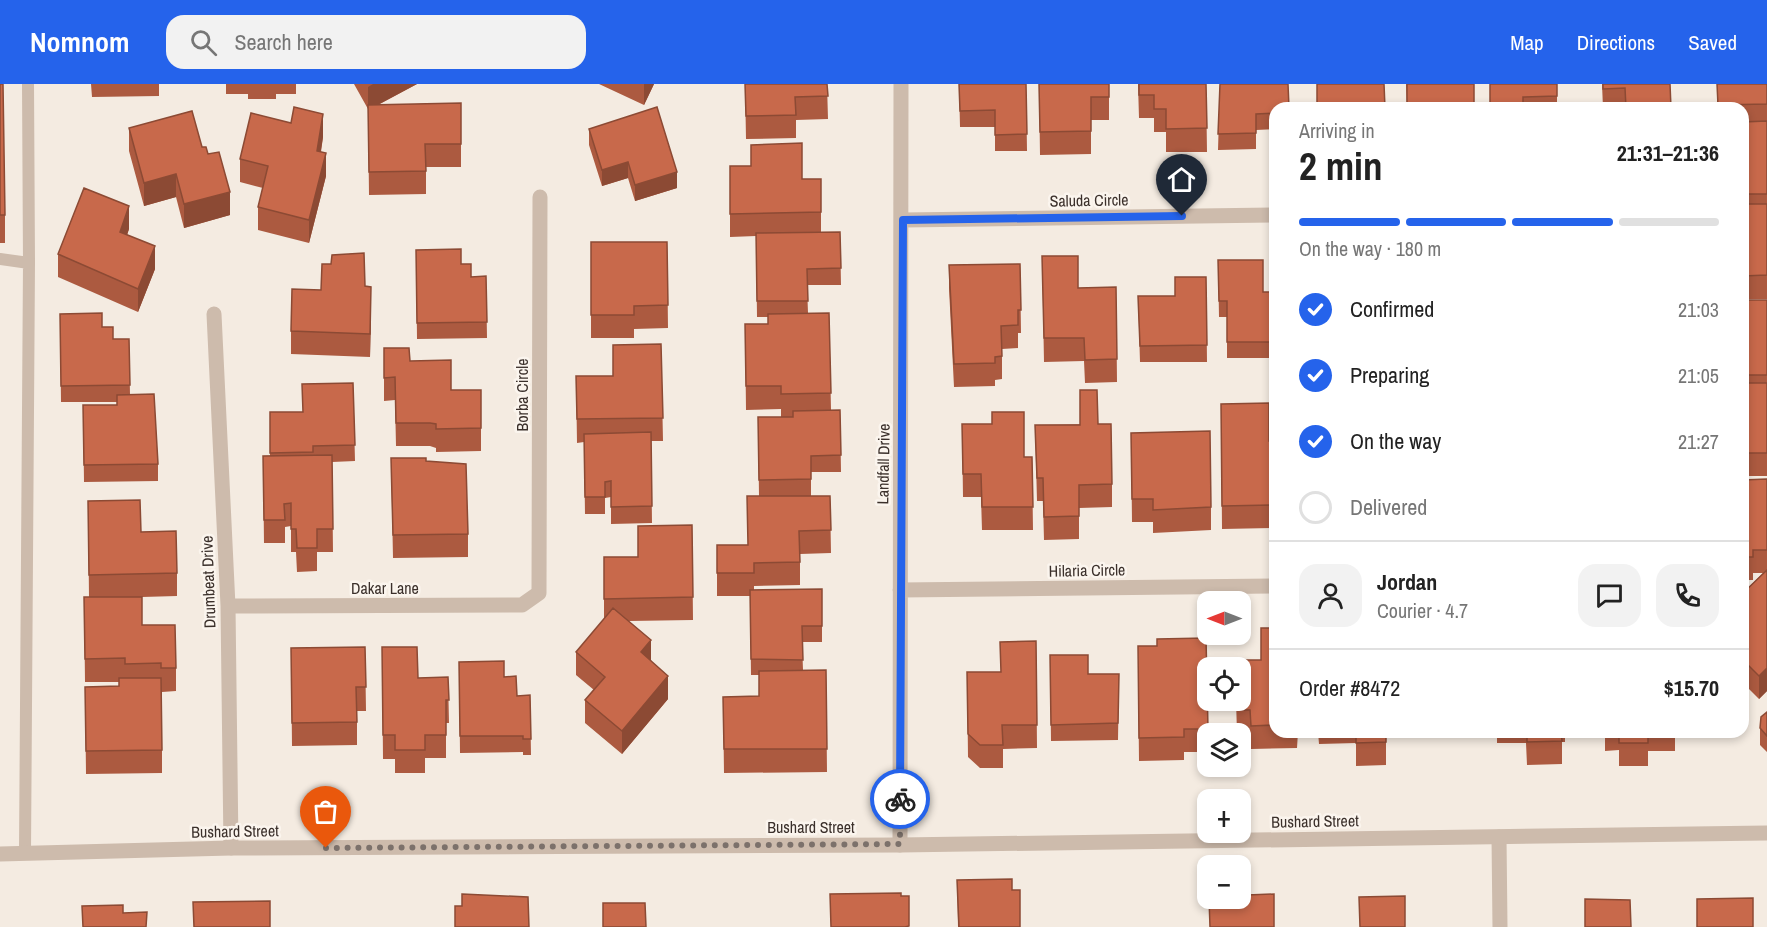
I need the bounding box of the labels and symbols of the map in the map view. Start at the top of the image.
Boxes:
pin [1156,154,1207,216]
street label: Saluda Circle [1049,188,1129,212]
street label: Borba Circle [511,359,533,431]
street label: Landfall Drive [871,423,895,505]
street label: Drumbeat Drive [195,535,221,629]
street label: Hilaria Circle [1049,558,1125,582]
street label: Dakar Lane [351,577,419,599]
north arrow [1197,591,1251,645]
courier [870,769,930,829]
pin [300,786,351,848]
street label: Bushard Street [1271,809,1359,833]
street label: Bushard Street [767,816,855,838]
street label: Bushard Street [191,819,279,843]

